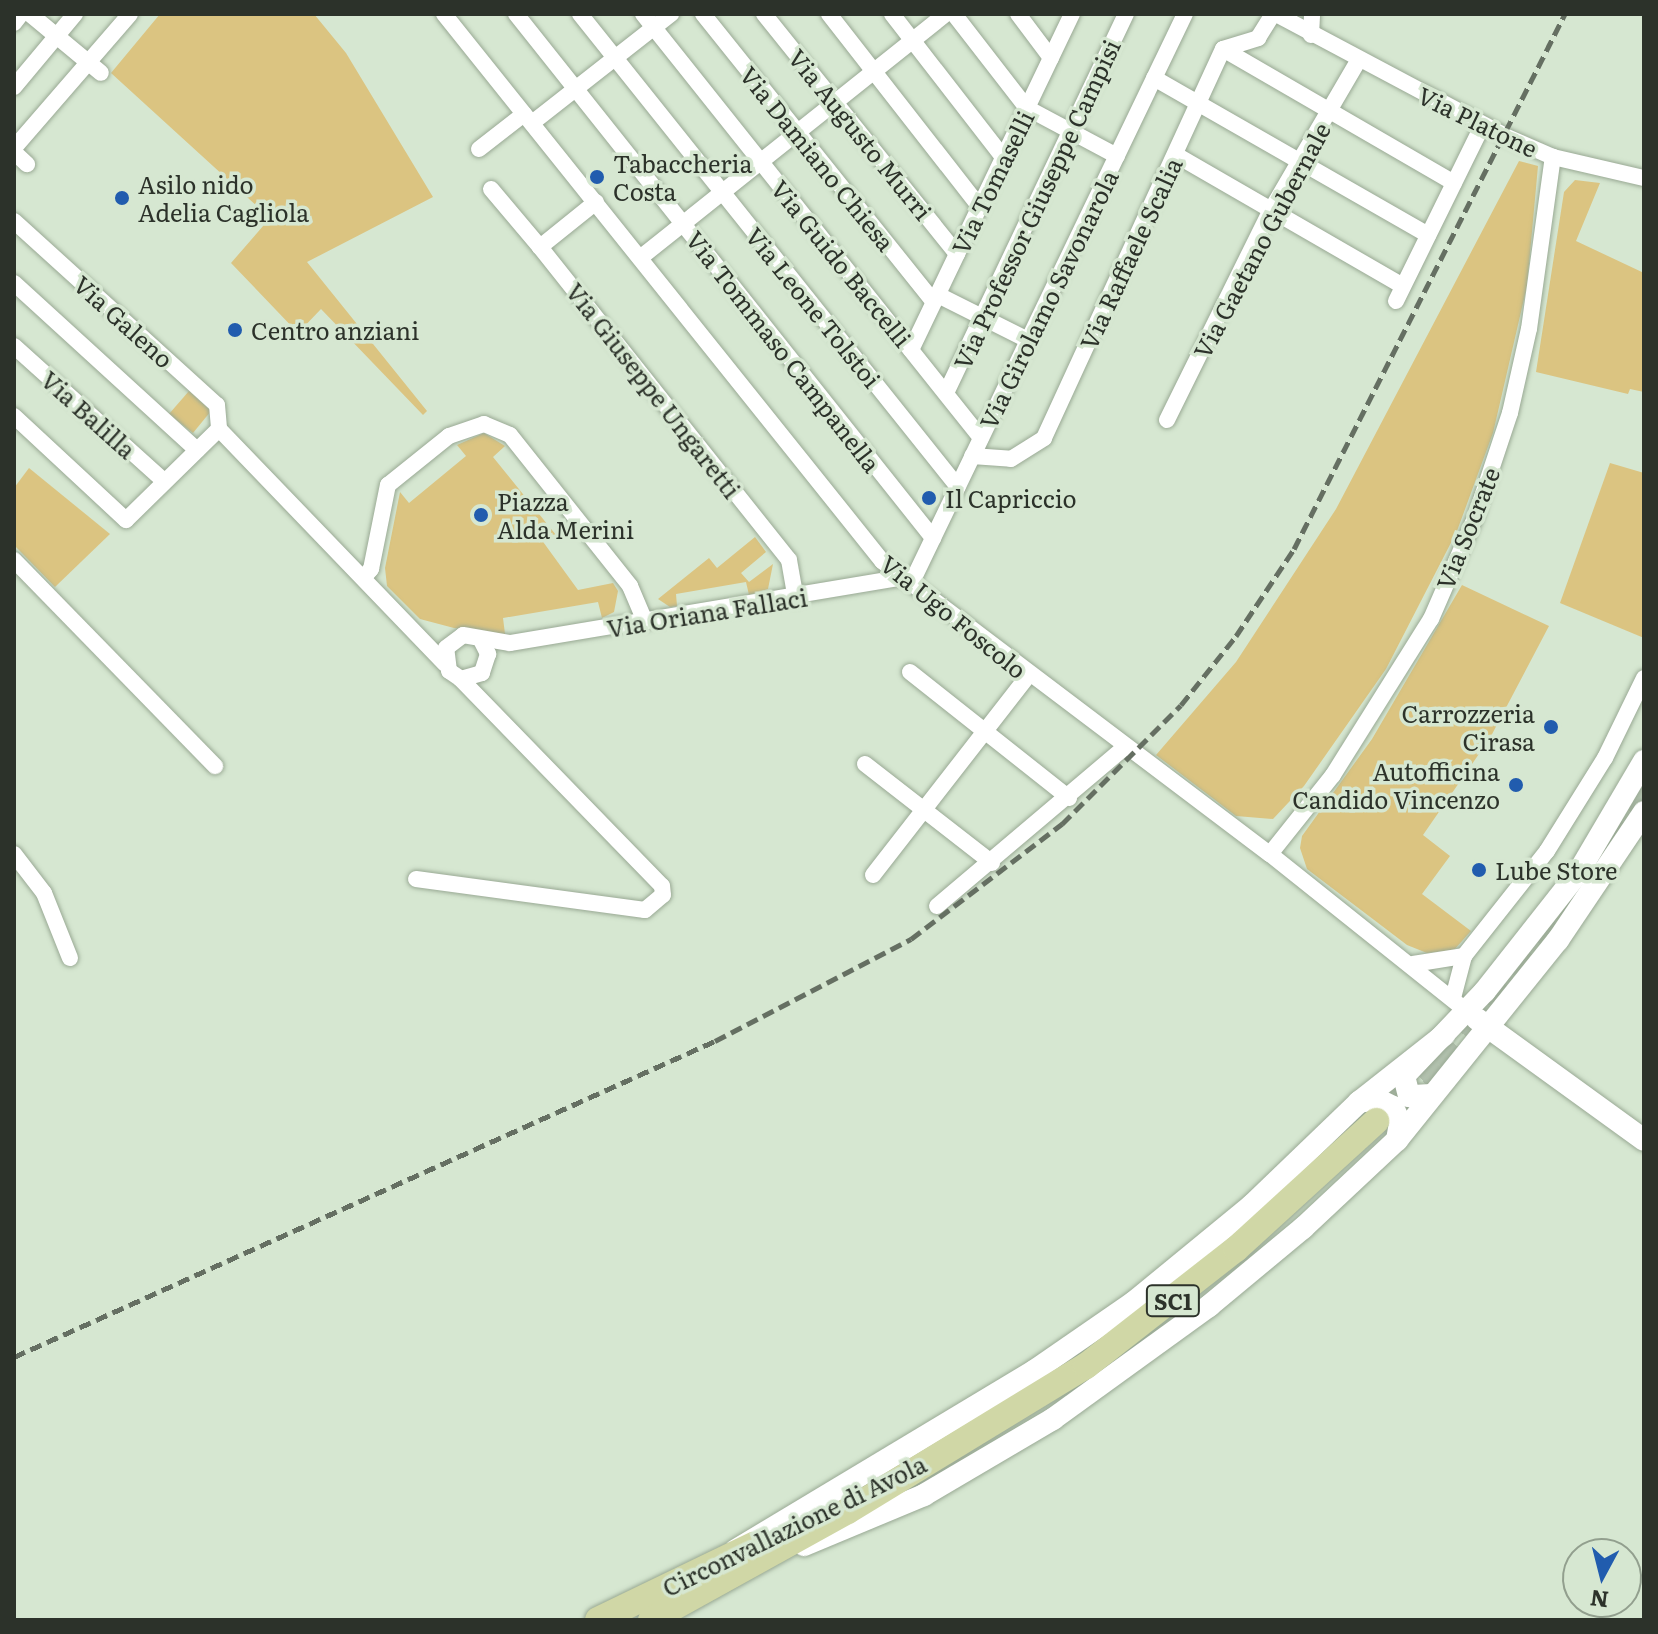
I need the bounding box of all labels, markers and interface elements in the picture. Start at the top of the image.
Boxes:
street label: Via Professor Giuseppe Campisi [947,35,1125,373]
street label: Via Augusto Murri [783,43,939,225]
street label: Via Damiano Chiesa [735,60,901,256]
street label: Via Platone [1414,80,1542,162]
street label: Via Tomaselli [945,106,1039,258]
street label: Via Gaetano Gubernale [1187,117,1335,363]
place label: Tabaccheria Costa [613,149,753,205]
street label: Via Raffaele Scalia [1073,153,1187,353]
street label: Via Girolamo Savonarola [973,165,1123,433]
marker: Tabaccheria Costa [588,168,606,186]
place label: Asilo nido Adelia Cagliola [138,170,309,226]
street label: Via Guido Baccelli [766,174,918,352]
marker: Asilo nido Adelia Cagliola [113,189,131,207]
street label: Via Leone Tolstoi [741,221,887,393]
street label: Via Tommaso Campanella [681,225,887,477]
street label: Via Galeno [68,269,180,373]
street label: Via Giuseppe Ungaretti [561,277,747,503]
place label: Centro anziani [251,316,419,344]
marker: Centro anziani [226,321,244,339]
street label: Via Balilla [36,364,142,464]
street label: Via Socrate [1429,463,1505,593]
place label: Il Capriccio [945,484,1077,512]
place label: Piazza Alda Merini [497,487,634,543]
marker: Il Capriccio [920,489,938,507]
marker: Piazza Alda Merini [472,506,490,524]
street label: Via Ugo Foscolo [875,548,1033,684]
street label: Via Oriana Fallaci [605,582,809,642]
place label: Carrozzeria Cirasa [1402,699,1535,755]
marker: Carrozzeria Cirasa [1542,718,1560,736]
place label: Autofficina Candido Vincenzo [1292,757,1500,813]
marker: Autofficina Candido Vincenzo [1507,776,1525,794]
place label: Lube Store [1495,856,1617,884]
marker: Lube Store [1470,861,1488,879]
road number: SC1 [1145,1283,1201,1319]
street label: Circonvallazione di Avola [657,1448,931,1602]
north arrow [1562,1538,1642,1618]
text: N [1588,1583,1610,1618]

